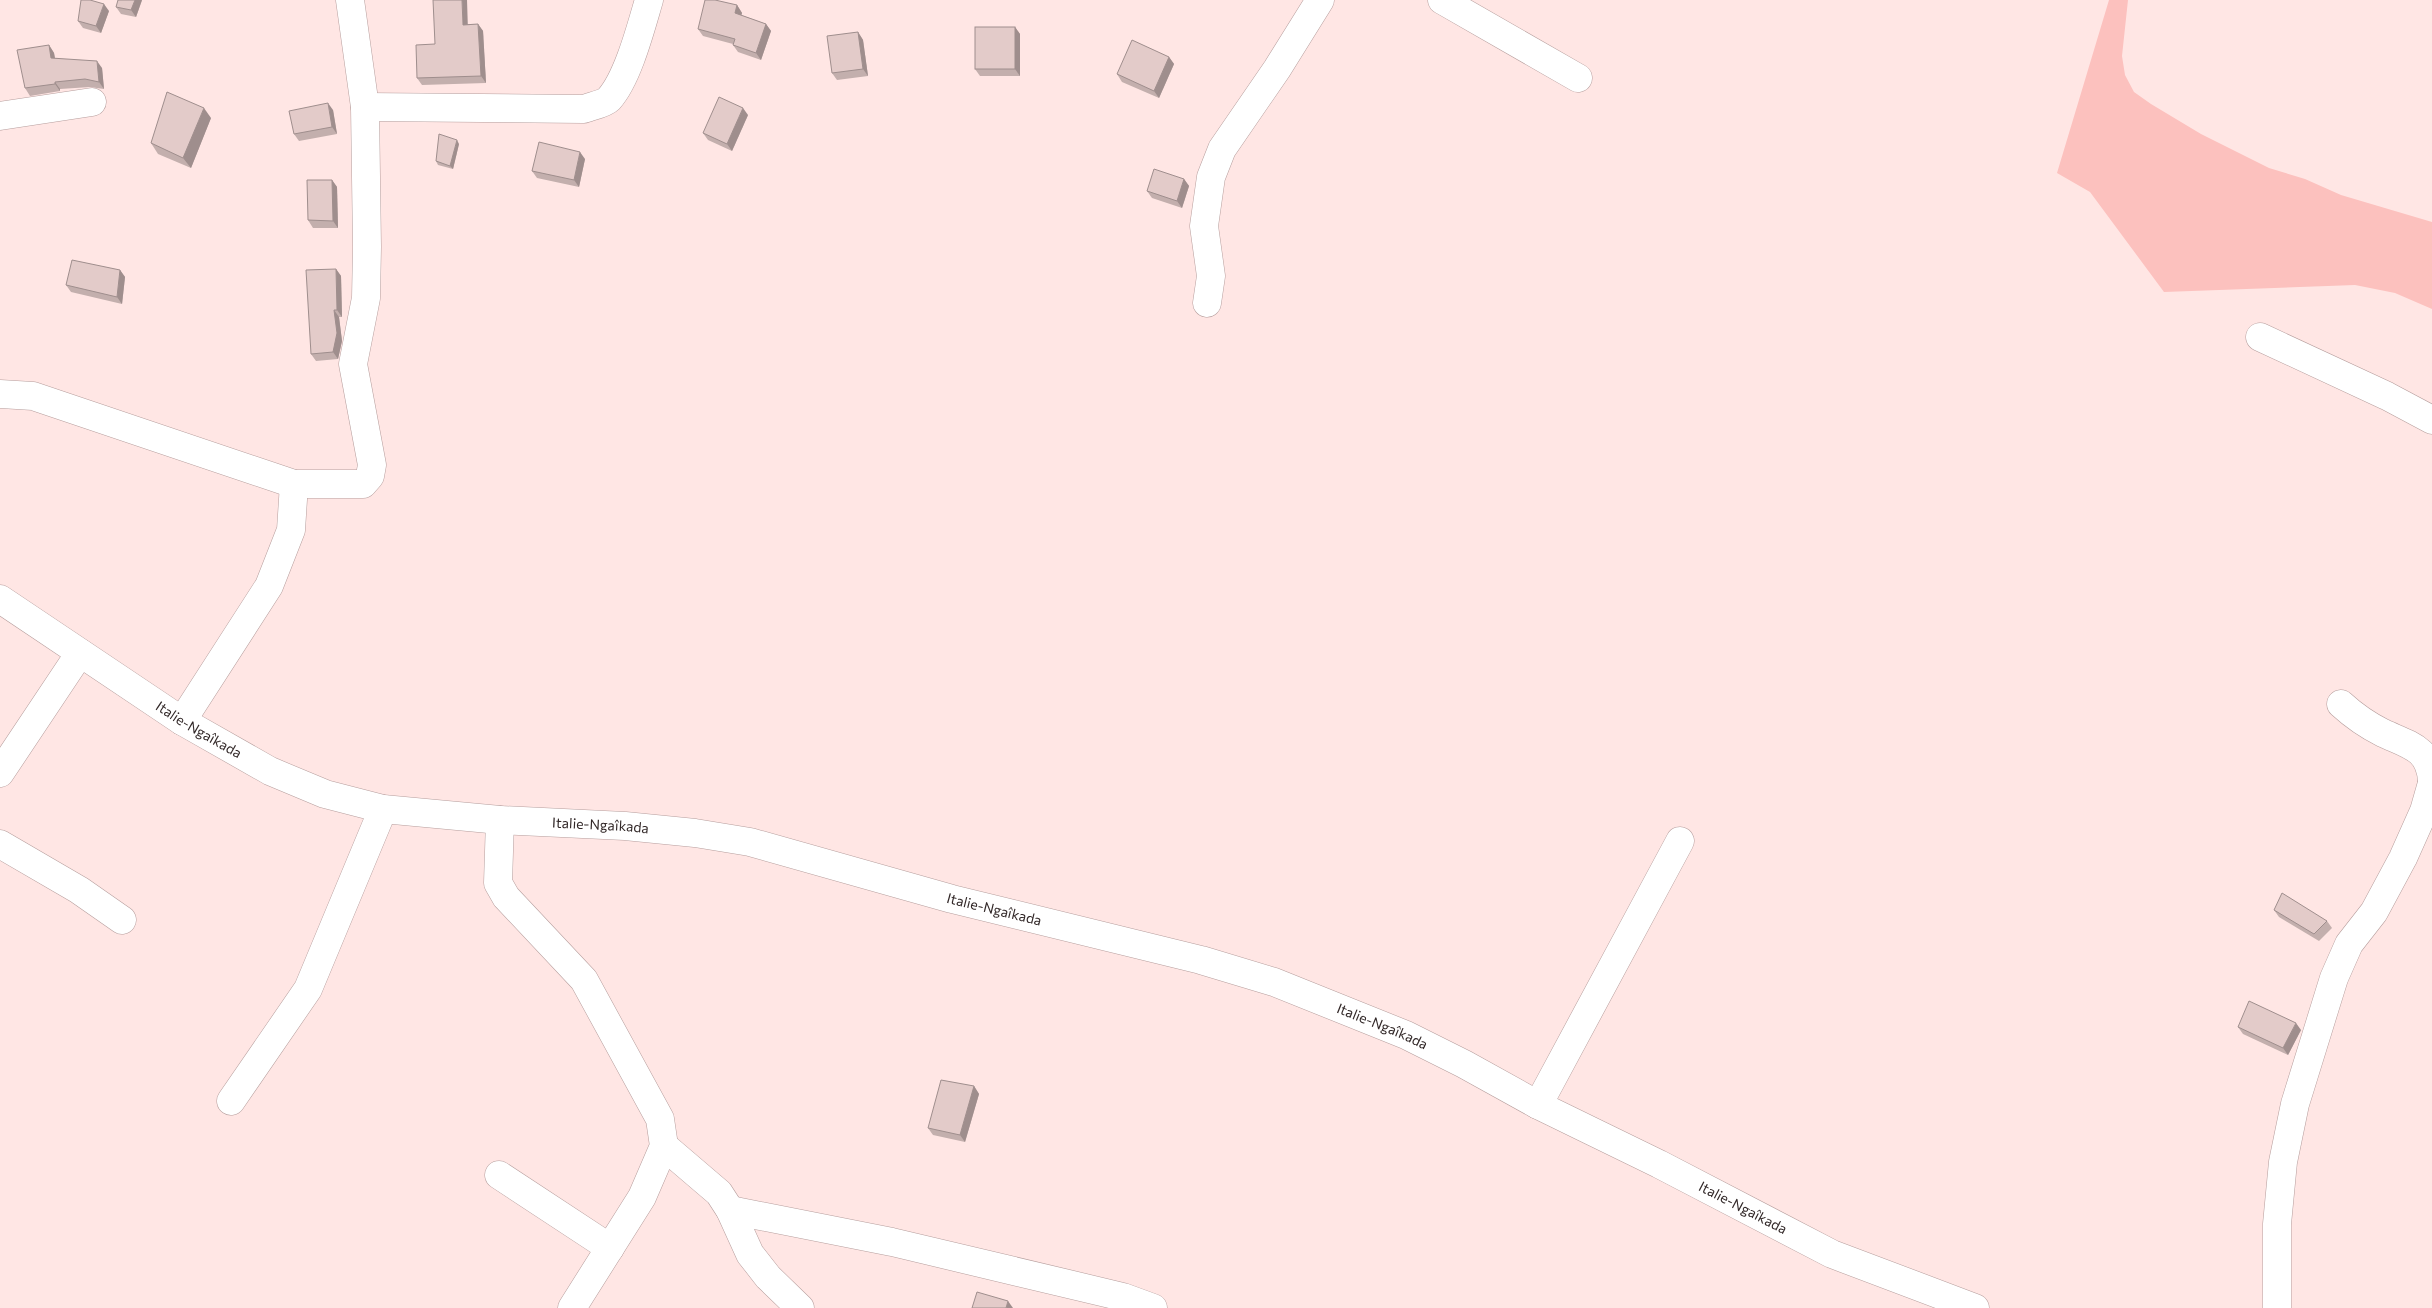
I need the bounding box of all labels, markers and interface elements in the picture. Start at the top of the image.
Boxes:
street label: Italie-Ngaîkada [153,697,245,761]
street label: Italie-Ngaîkada [552,814,650,836]
street label: Italie-Ngaîkada [945,889,1044,929]
street label: Italie-Ngaîkada [1335,999,1431,1053]
street label: Italie-Ngaîkada [1696,1177,1790,1237]

